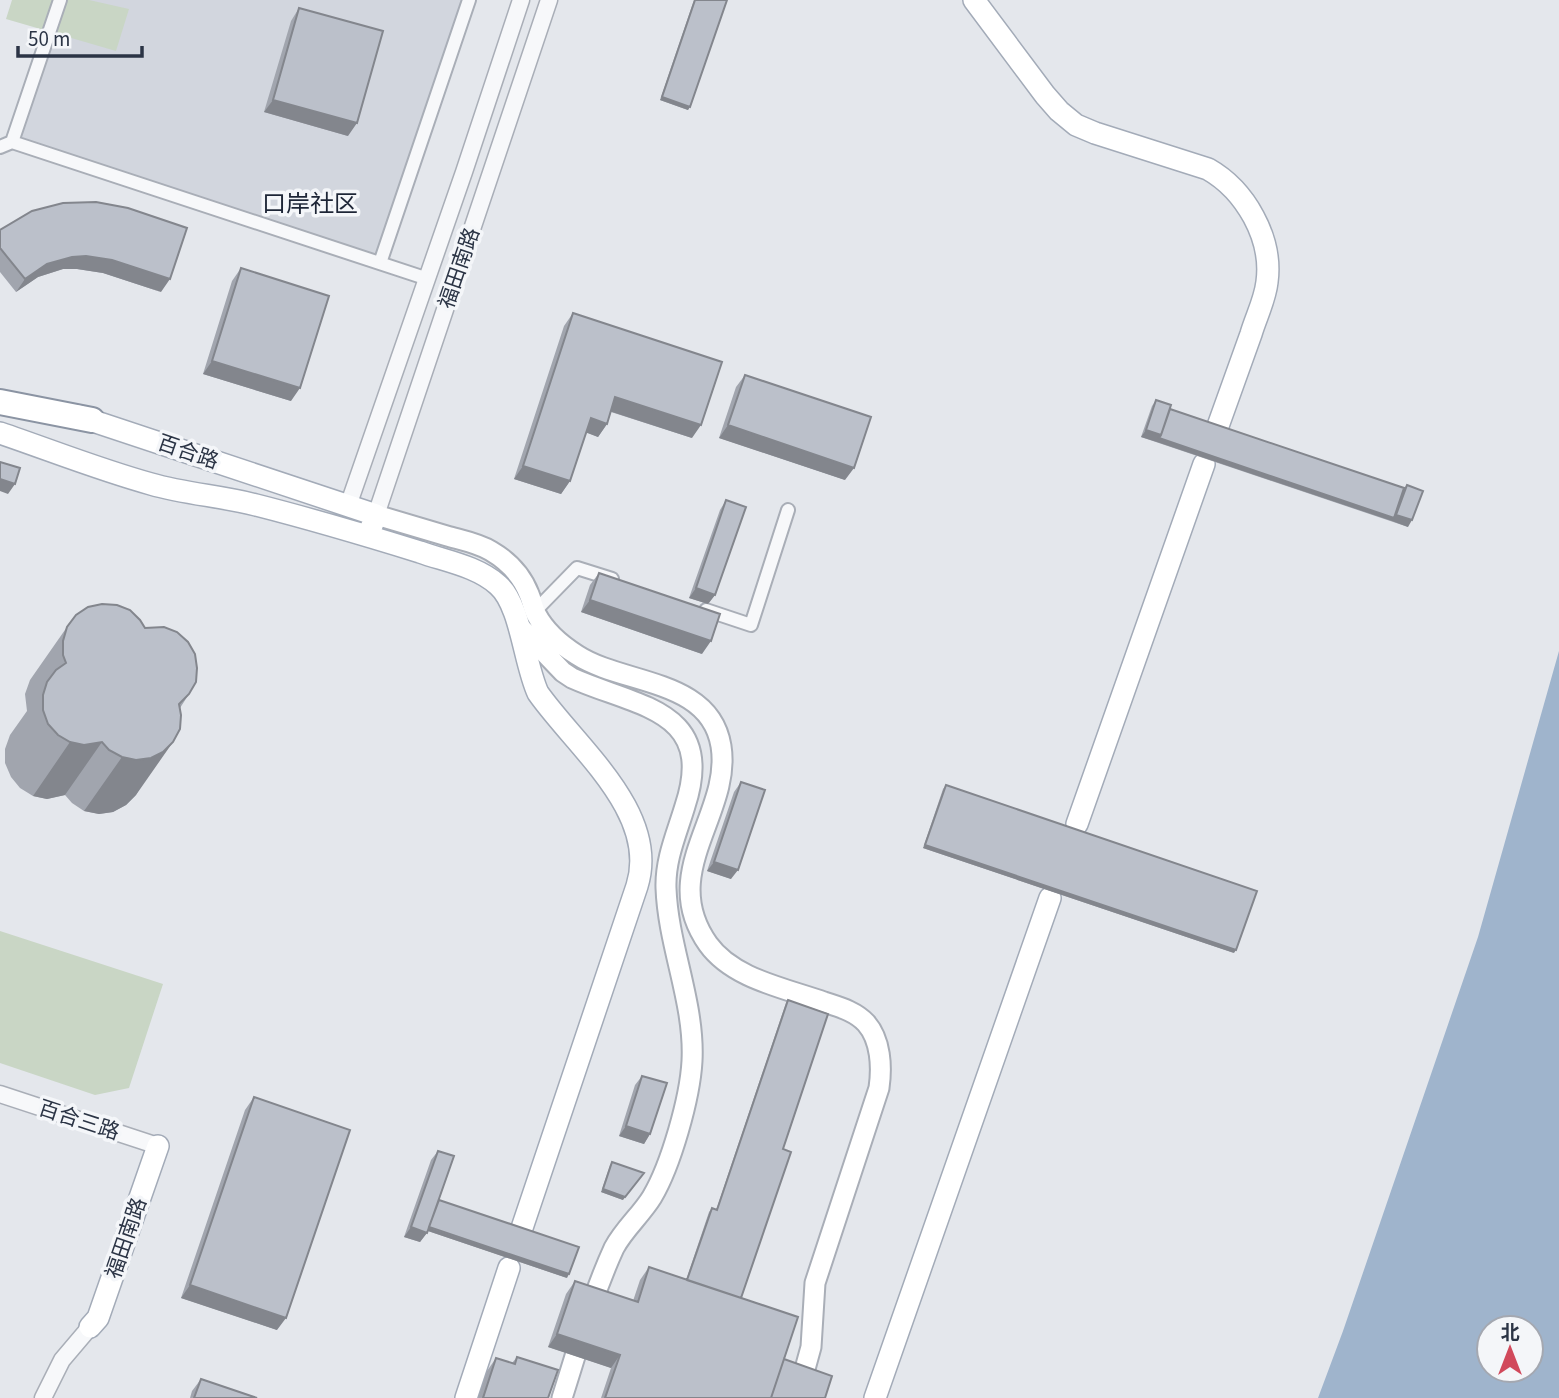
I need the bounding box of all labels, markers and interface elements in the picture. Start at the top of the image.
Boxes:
scale bar [18,14,142,58]
text: 50 m [28,24,70,54]
district label: 口岸社区 [262,187,358,222]
street label: 福田南路 [431,223,487,313]
street label: 百合路 [153,428,223,476]
street label: 百合三路 [34,1093,124,1147]
street label: 福田南路 [98,1193,154,1283]
north arrow [1475,1314,1545,1384]
text: 北 [1500,1320,1520,1347]

